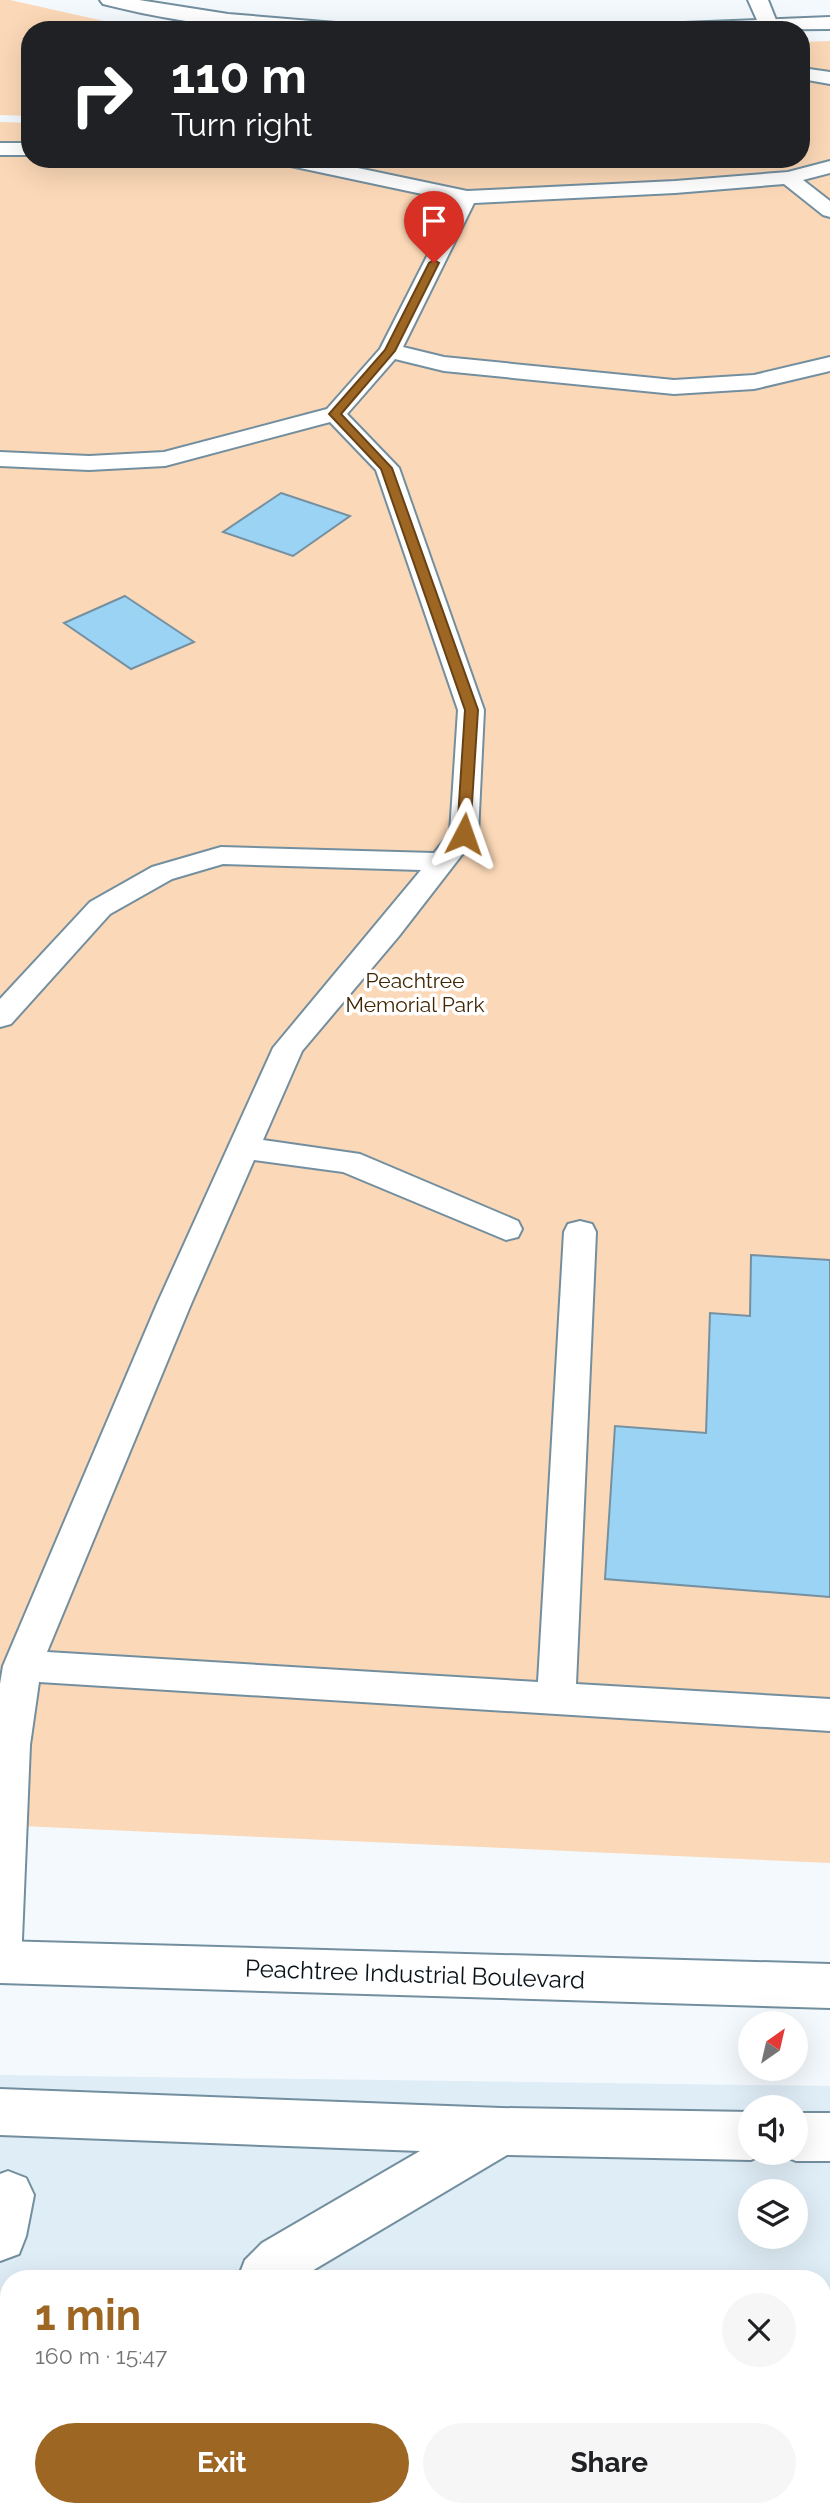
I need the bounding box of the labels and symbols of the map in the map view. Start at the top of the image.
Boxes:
pin [404,191,464,263]
position arrow [427,797,501,871]
park label: Peachtree Memorial Park [345,968,485,1017]
street label: Peachtree Industrial Boulevard [245,1954,585,1994]
north arrow [738,2011,808,2081]

